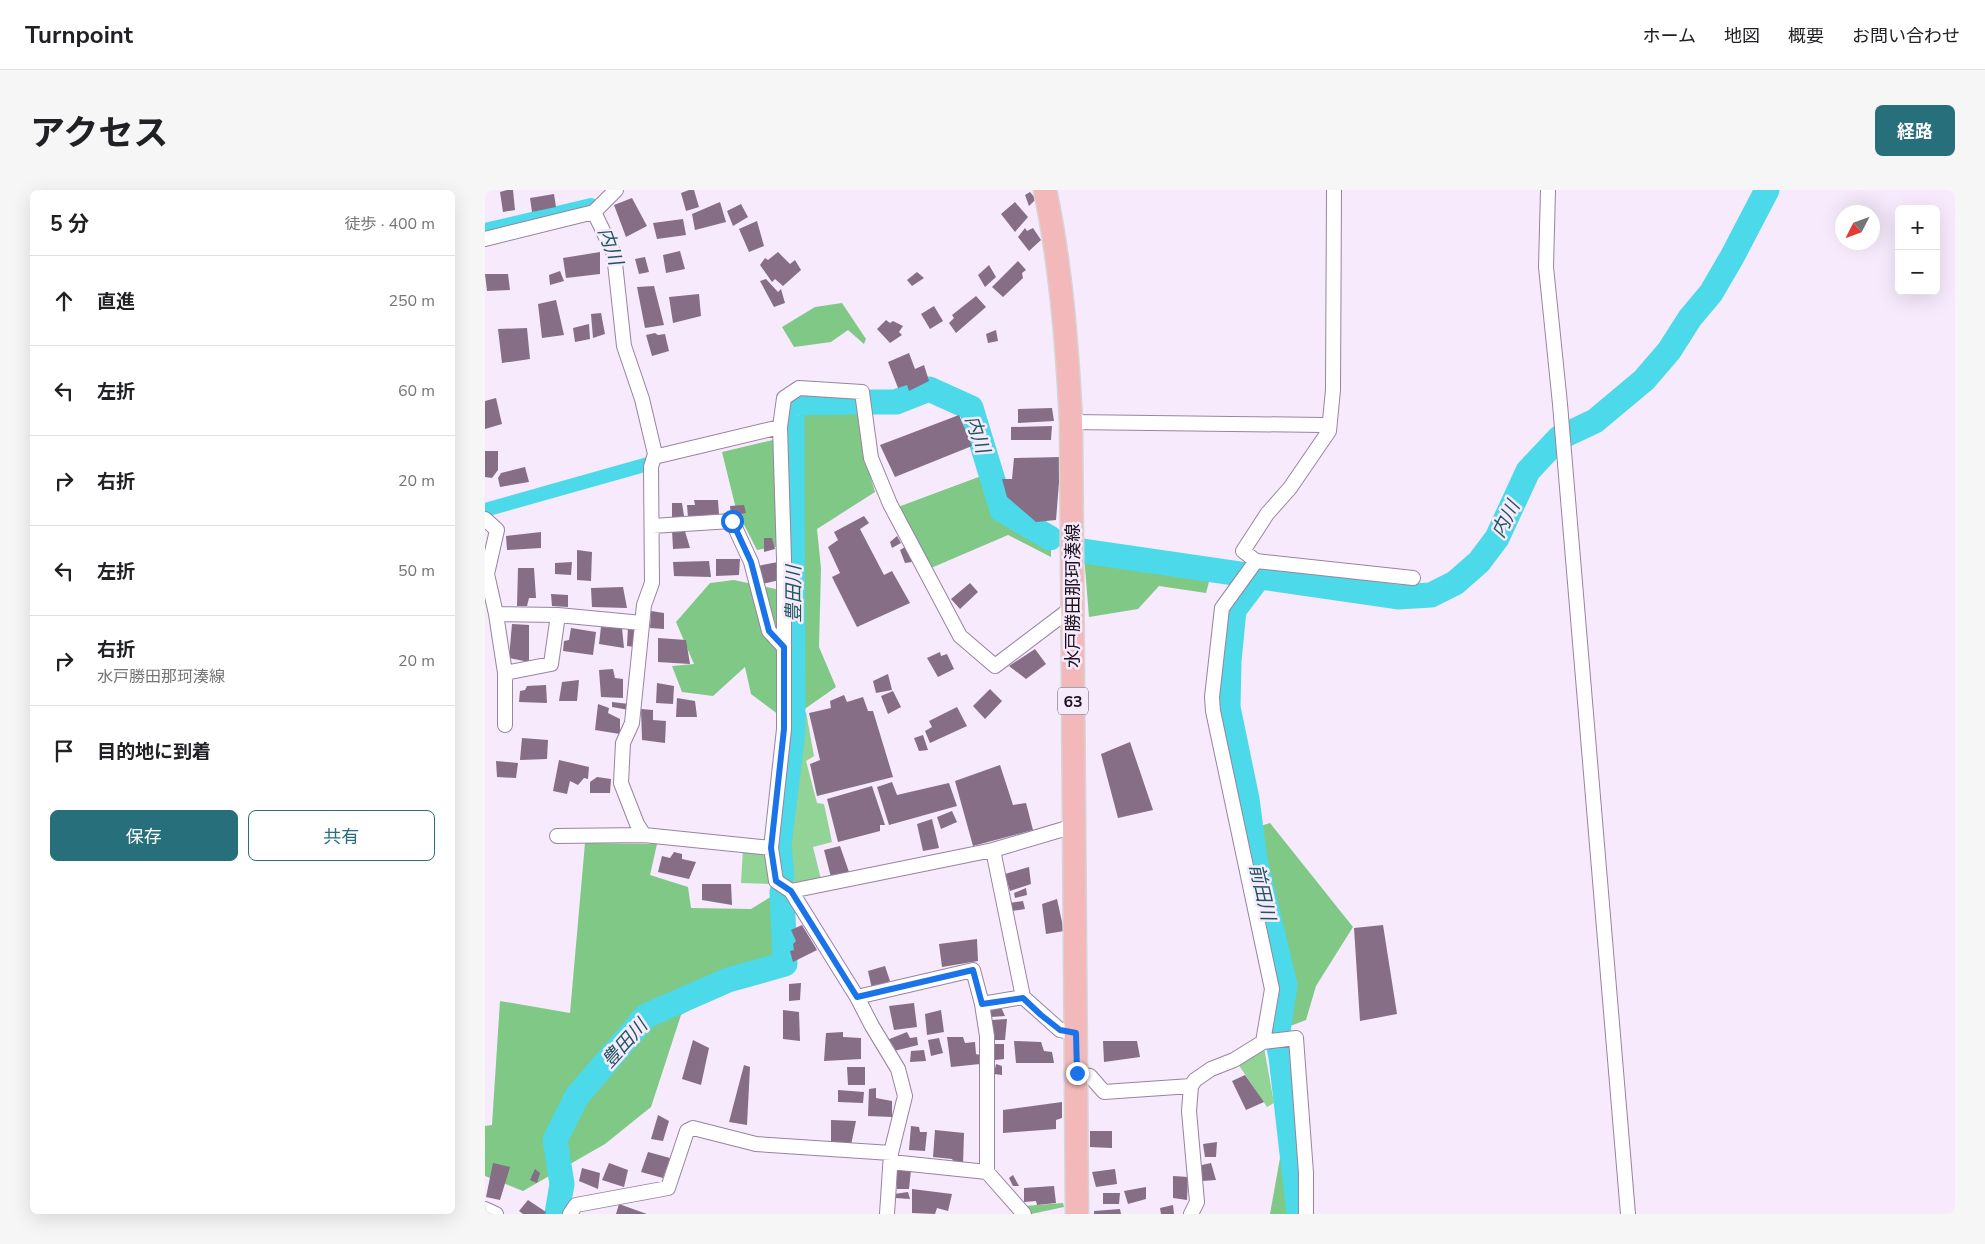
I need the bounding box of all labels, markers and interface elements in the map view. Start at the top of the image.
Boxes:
text: Turnpoint [25,19,133,51]
text: ホーム [1643,24,1696,48]
text: 地図 [1724,24,1760,48]
text: 概要 [1788,24,1824,48]
text: お問い合わせ [1852,24,1960,48]
button: 経路 [1875,105,1955,156]
text: アクセス [30,110,168,157]
north arrow [1835,205,1880,250]
map controls [1895,205,1940,295]
button: + [1895,205,1940,250]
text: 5 分 [50,210,89,238]
text: 徒歩 · 400 m [345,213,435,235]
water label: 内川 [592,224,629,270]
button: − [1895,250,1940,295]
icon: ahead [50,287,78,315]
text: 直進 [97,289,135,315]
text: 250 m [388,290,435,312]
icon: left [50,377,78,405]
text: 左折 [97,379,135,405]
text: 60 m [398,380,435,402]
water label: 内川 [959,412,996,458]
icon: right [50,467,78,495]
text: 右折 [97,469,135,495]
text: 20 m [398,470,435,492]
water label: 内川 [1486,495,1527,542]
route start [721,510,744,533]
street label: 水戸勝田那珂湊線 [1061,524,1085,668]
icon: left [50,557,78,585]
text: 左折 [97,559,135,585]
text: 50 m [398,560,435,582]
water label: 豊田川 [781,564,807,623]
text: 右折 [97,637,135,663]
icon: right [50,647,78,675]
text: 20 m [398,650,435,672]
text: 水戸勝田那珂湊線 [97,666,225,688]
road number: 63 [1058,688,1088,714]
icon: arrive [50,737,78,765]
text: 目的地に到着 [97,739,211,765]
button: 保存 [50,810,238,861]
button: 共有 [248,810,435,861]
water label: 前田川 [1243,862,1282,925]
water label: 豊田川 [596,1012,655,1074]
route end [1066,1062,1089,1085]

